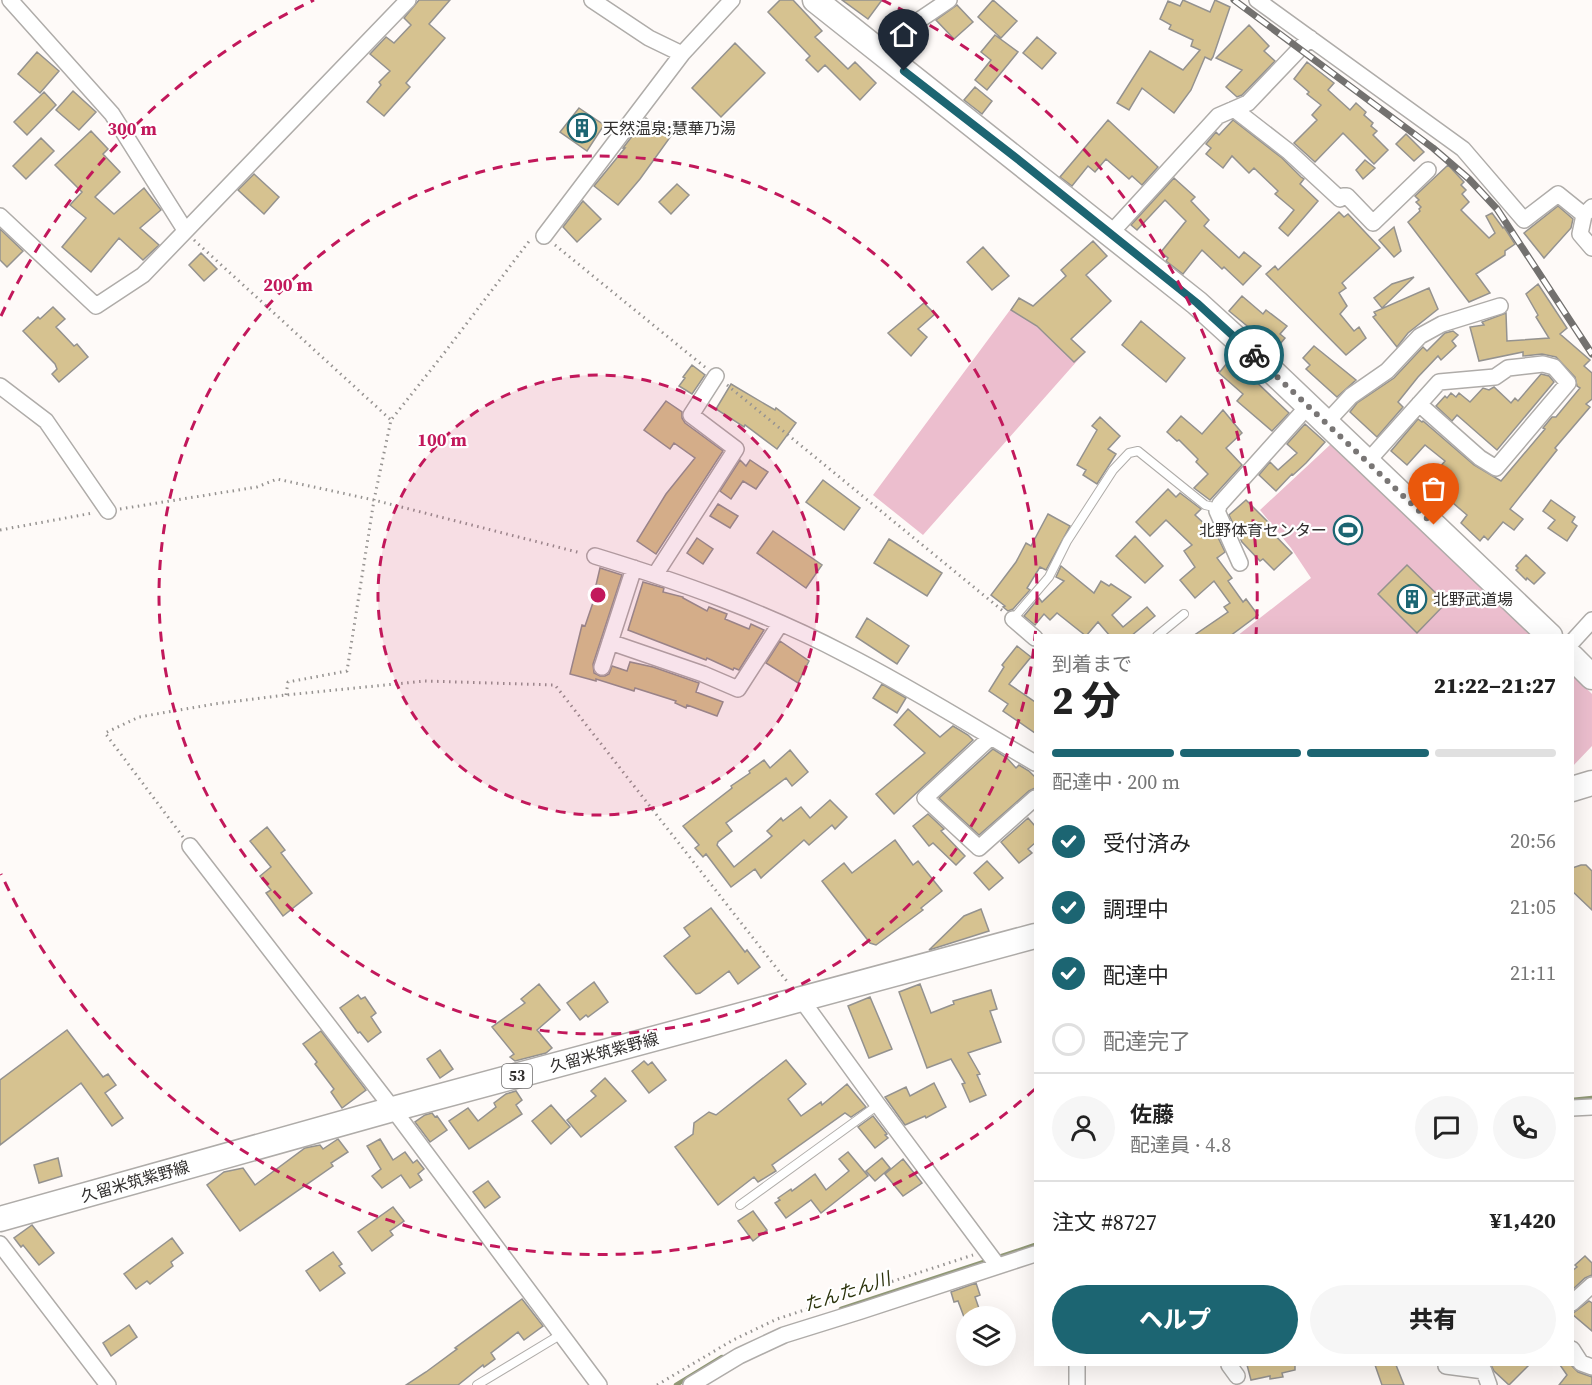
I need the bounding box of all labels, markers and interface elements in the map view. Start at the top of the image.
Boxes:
pin [878,9,929,71]
icon: home [887,18,920,51]
building icon: 天然温泉;慧華乃湯 [566,112,598,144]
text: 300 m [107,116,157,141]
place label: 天然温泉;慧華乃湯 [603,117,736,139]
text: 200 m [263,272,313,297]
courier [1224,325,1284,385]
icon: bike [1238,339,1271,372]
text: 100 m [417,427,467,452]
pin [1408,463,1459,525]
icon: bag [1417,472,1450,505]
sports icon: 北野体育センター [1332,514,1364,546]
place label: 北野体育センター [1199,519,1327,541]
building icon: 北野武道場 [1396,583,1428,615]
centre of rings [588,585,608,605]
place label: 北野武道場 [1433,588,1513,610]
text: 到着まで [1052,650,1132,678]
text: 21:22–21:27 [1434,670,1556,700]
text: 2 分 [1052,674,1121,727]
text: 配達中 · 200 m [1052,768,1180,796]
icon: check [1052,825,1085,858]
text: 20:56 [1510,827,1556,855]
text: 受付済み [1103,828,1191,858]
icon: check [1052,891,1085,924]
text: 21:05 [1510,893,1556,921]
text: 調理中 [1103,894,1169,924]
icon: check [1052,957,1085,990]
text: 21:11 [1510,959,1556,987]
text: 配達中 [1103,960,1169,990]
text: 配達完了 [1103,1026,1191,1056]
street label: 久留米筑紫野線 [547,1027,661,1077]
road number: 53 [502,1064,532,1088]
button: person [1052,1096,1115,1159]
button: chat [1415,1096,1478,1159]
button: phone [1493,1096,1556,1159]
text: 佐藤 [1130,1099,1174,1129]
text: 配達員 · 4.8 [1130,1131,1231,1159]
street label: 久留米筑紫野線 [78,1155,192,1207]
text: ¥1,420 [1490,1205,1556,1235]
text: 注文 #8727 [1052,1207,1157,1237]
water label: たんたん川 [800,1265,895,1317]
button: ヘルプ [1052,1285,1298,1354]
button: 共有 [1310,1285,1556,1354]
map controls [956,1306,1016,1366]
button: layers [956,1306,1016,1366]

